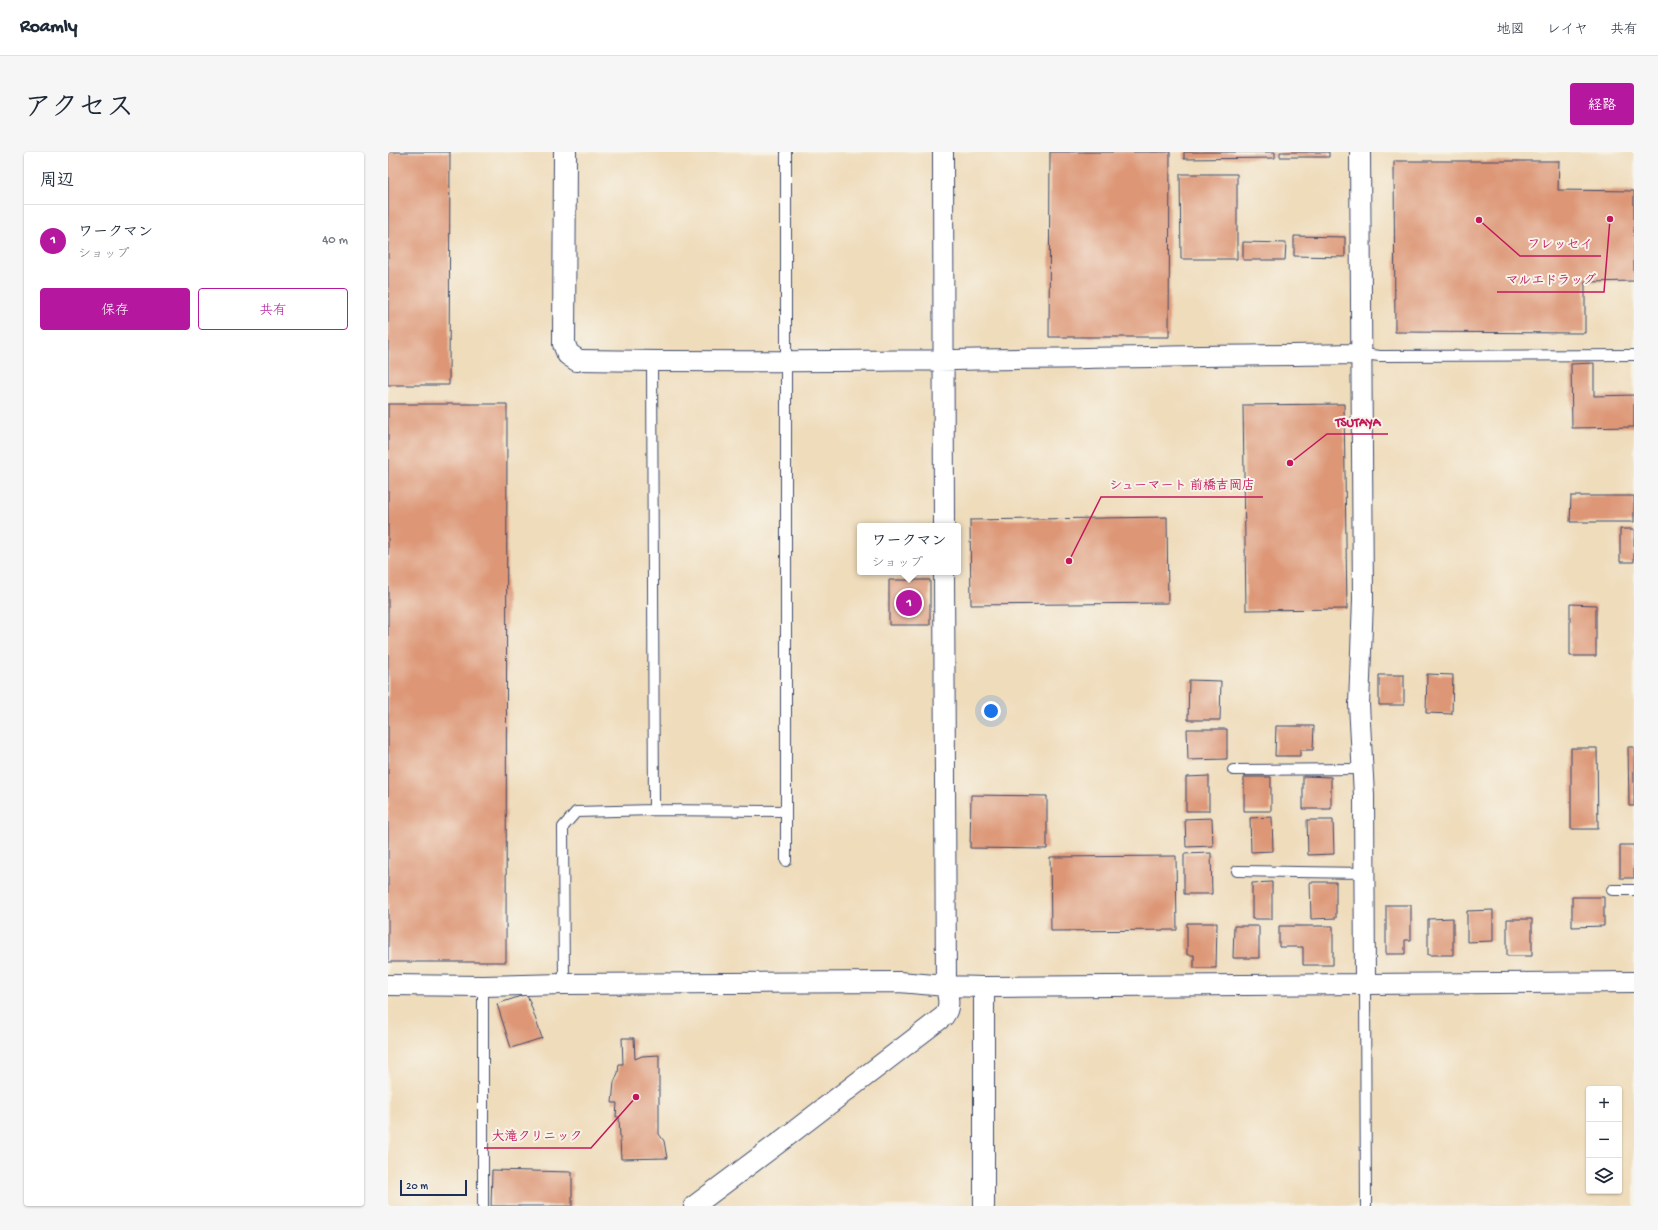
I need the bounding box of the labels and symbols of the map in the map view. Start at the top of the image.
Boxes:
callout: フレッセイ [1520,231,1601,256]
text: フレッセイ [1527,238,1593,253]
callout: マルエドラッグ [1497,267,1604,292]
text: マルエドラッグ [1506,273,1596,289]
callout: TSUTAYA [1327,409,1388,434]
text: TSUTAYA [1335,416,1382,431]
callout: シューマート 前橋吉岡店 [1101,472,1263,497]
text: シューマート 前橋吉岡店 [1109,478,1255,494]
pin: 1 [896,588,922,618]
your location [981,701,1001,721]
callout: 大滝クリニック [484,1123,591,1148]
text: 大滝クリニック [491,1129,583,1145]
scale bar [400,1178,467,1197]

